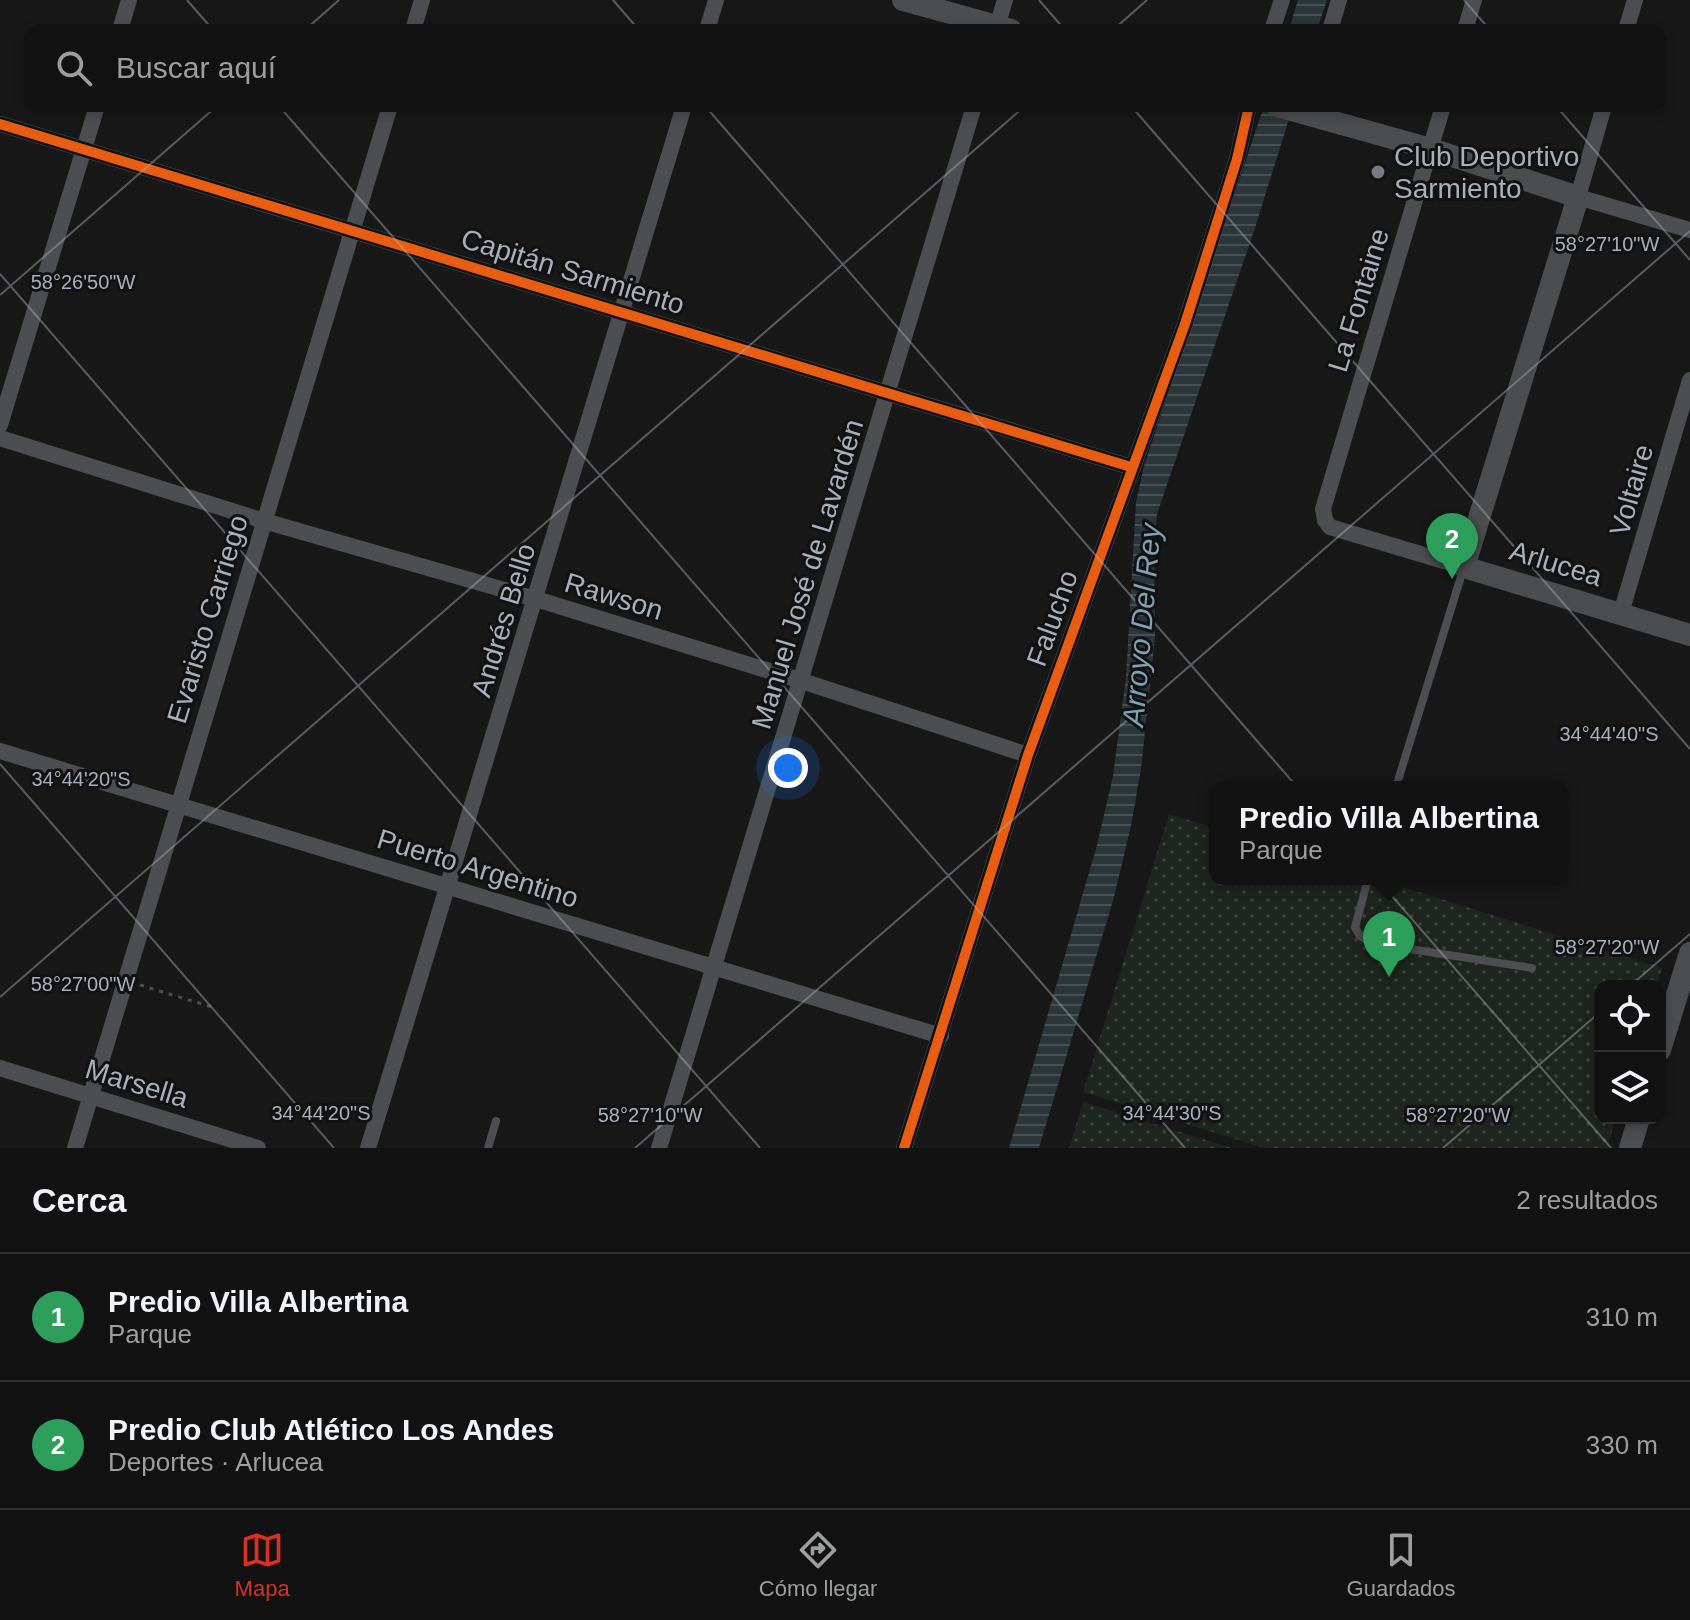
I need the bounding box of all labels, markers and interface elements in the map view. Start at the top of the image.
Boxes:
search box [24,24,1666,112]
icon: search [52,46,96,90]
text: Buscar aquí [116,51,276,84]
place label: Club Deportivo Sarmiento [1394,141,1579,204]
marker: Club Deportivo Sarmiento [1369,163,1387,181]
street label: Capitán Sarmiento [457,223,688,320]
street label: La Fontaine [1322,225,1395,375]
text: 58°27'10"W [1555,233,1659,255]
text: 58°26'50"W [31,271,135,293]
street label: Manuel José de Lavardén [746,416,869,733]
street label: Voltaire [1604,441,1659,539]
street label: Evaristo Carriego [161,511,254,727]
pin: 2 [1426,513,1478,579]
water label: Arroyo Del Rey [1116,520,1167,730]
street label: Arlucea [1506,535,1606,592]
street label: Andrés Bello [465,540,542,701]
street label: Falucho [1021,566,1084,670]
street label: Rawson [561,567,667,626]
text: 34°44'40"S [1560,723,1659,745]
your location [768,748,808,788]
text: 34°44'20"S [32,768,131,790]
popup [1209,781,1569,885]
text: Predio Villa Albertina [1239,801,1539,834]
street label: Puerto Argentino [374,823,582,914]
text: Parque [1239,835,1323,865]
pin: 1 [1363,911,1415,977]
text: 58°27'20"W [1555,936,1659,958]
text: 58°27'00"W [31,973,135,995]
map controls [1594,980,1666,1124]
button: locate [1594,980,1666,1052]
button: layers [1594,1052,1666,1124]
street label: Marsella [82,1053,192,1114]
text: 34°44'20"S [272,1102,371,1124]
text: 34°44'30"S [1123,1102,1222,1124]
text: 58°27'10"W [598,1104,702,1126]
text: 58°27'20"W [1406,1104,1510,1126]
text: Cerca [32,1181,127,1219]
text: 2 resultados [1516,1185,1658,1215]
text: Predio Villa Albertina [108,1285,408,1318]
text: 1 [51,1302,65,1332]
text: 310 m [1586,1302,1658,1332]
text: Parque [108,1319,192,1349]
text: Predio Club Atlético Los Andes [108,1413,554,1446]
text: 2 [51,1430,65,1460]
text: 330 m [1586,1430,1658,1460]
text: Deportes · Arlucea [108,1447,323,1477]
tab: Mapa [235,1528,290,1602]
tab: Cómo llegar [759,1528,877,1602]
tab: Guardados [1347,1528,1455,1602]

